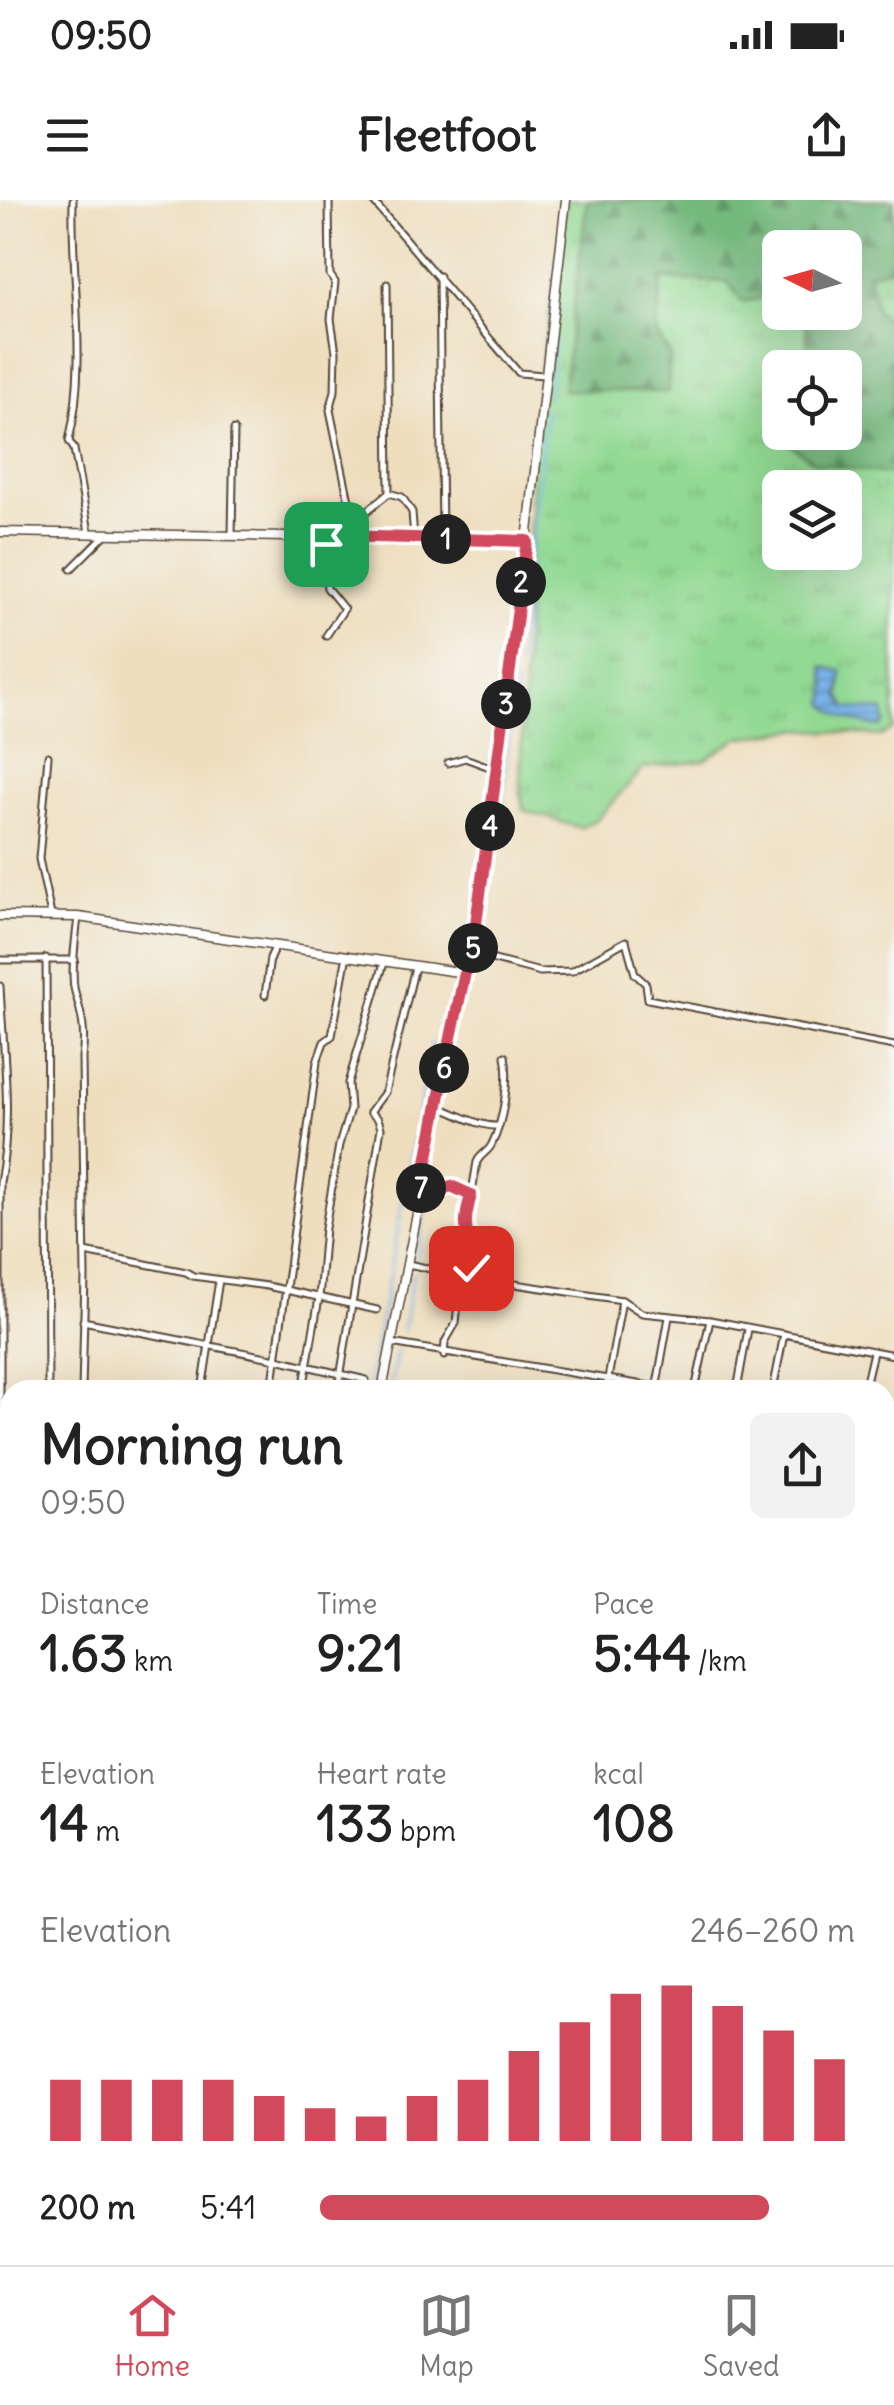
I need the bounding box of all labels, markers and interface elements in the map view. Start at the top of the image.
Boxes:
text: 09:50 [50,12,152,59]
text: Fleetfoot [358,107,536,163]
icon: menu [40,108,95,163]
icon: share [799,108,854,163]
north arrow [762,230,862,330]
map controls [762,230,862,570]
button: locate [762,350,862,450]
button: layers [762,470,862,570]
pin [284,502,369,587]
pin: 1 [421,514,471,564]
icon: arrive [299,517,354,572]
text: 1 [440,521,452,557]
pin: 2 [496,557,546,607]
text: 2 [513,564,529,600]
pin: 3 [481,679,531,729]
text: 3 [498,686,514,722]
pin: 4 [465,801,515,851]
text: 4 [482,808,498,844]
pin: 5 [448,923,498,973]
text: 5 [465,930,481,966]
pin: 6 [419,1043,469,1093]
text: 6 [436,1050,452,1086]
pin: 7 [396,1163,446,1213]
text: 7 [414,1170,428,1206]
pin [429,1226,514,1311]
icon: check [444,1241,499,1296]
text: Morning run [40,1410,344,1479]
button: share [750,1413,855,1518]
text: 09:50 [40,1482,126,1523]
text: Distance [40,1586,149,1622]
text: Time [317,1586,377,1622]
text: Pace [593,1586,654,1622]
text: 1.63 [40,1622,127,1685]
text: 9:21 [317,1622,404,1685]
text: 5:44 [593,1622,691,1685]
text: km [127,1643,173,1679]
text: /km [691,1643,747,1679]
text: Elevation [40,1756,155,1792]
text: Heart rate [317,1756,447,1792]
text: kcal [593,1756,644,1792]
text: 14 [40,1792,89,1855]
text: 133 [317,1792,393,1855]
text: 108 [593,1792,675,1855]
text: m [89,1813,120,1849]
text: bpm [393,1813,456,1849]
text: Elevation [40,1910,171,1951]
text: 246–260 m [690,1910,855,1951]
text: 200 m [40,2187,135,2228]
text: 5:41 [200,2187,257,2228]
tab: Home [114,2288,190,2384]
tab: Map [419,2288,474,2384]
tab: Saved [703,2288,780,2384]

